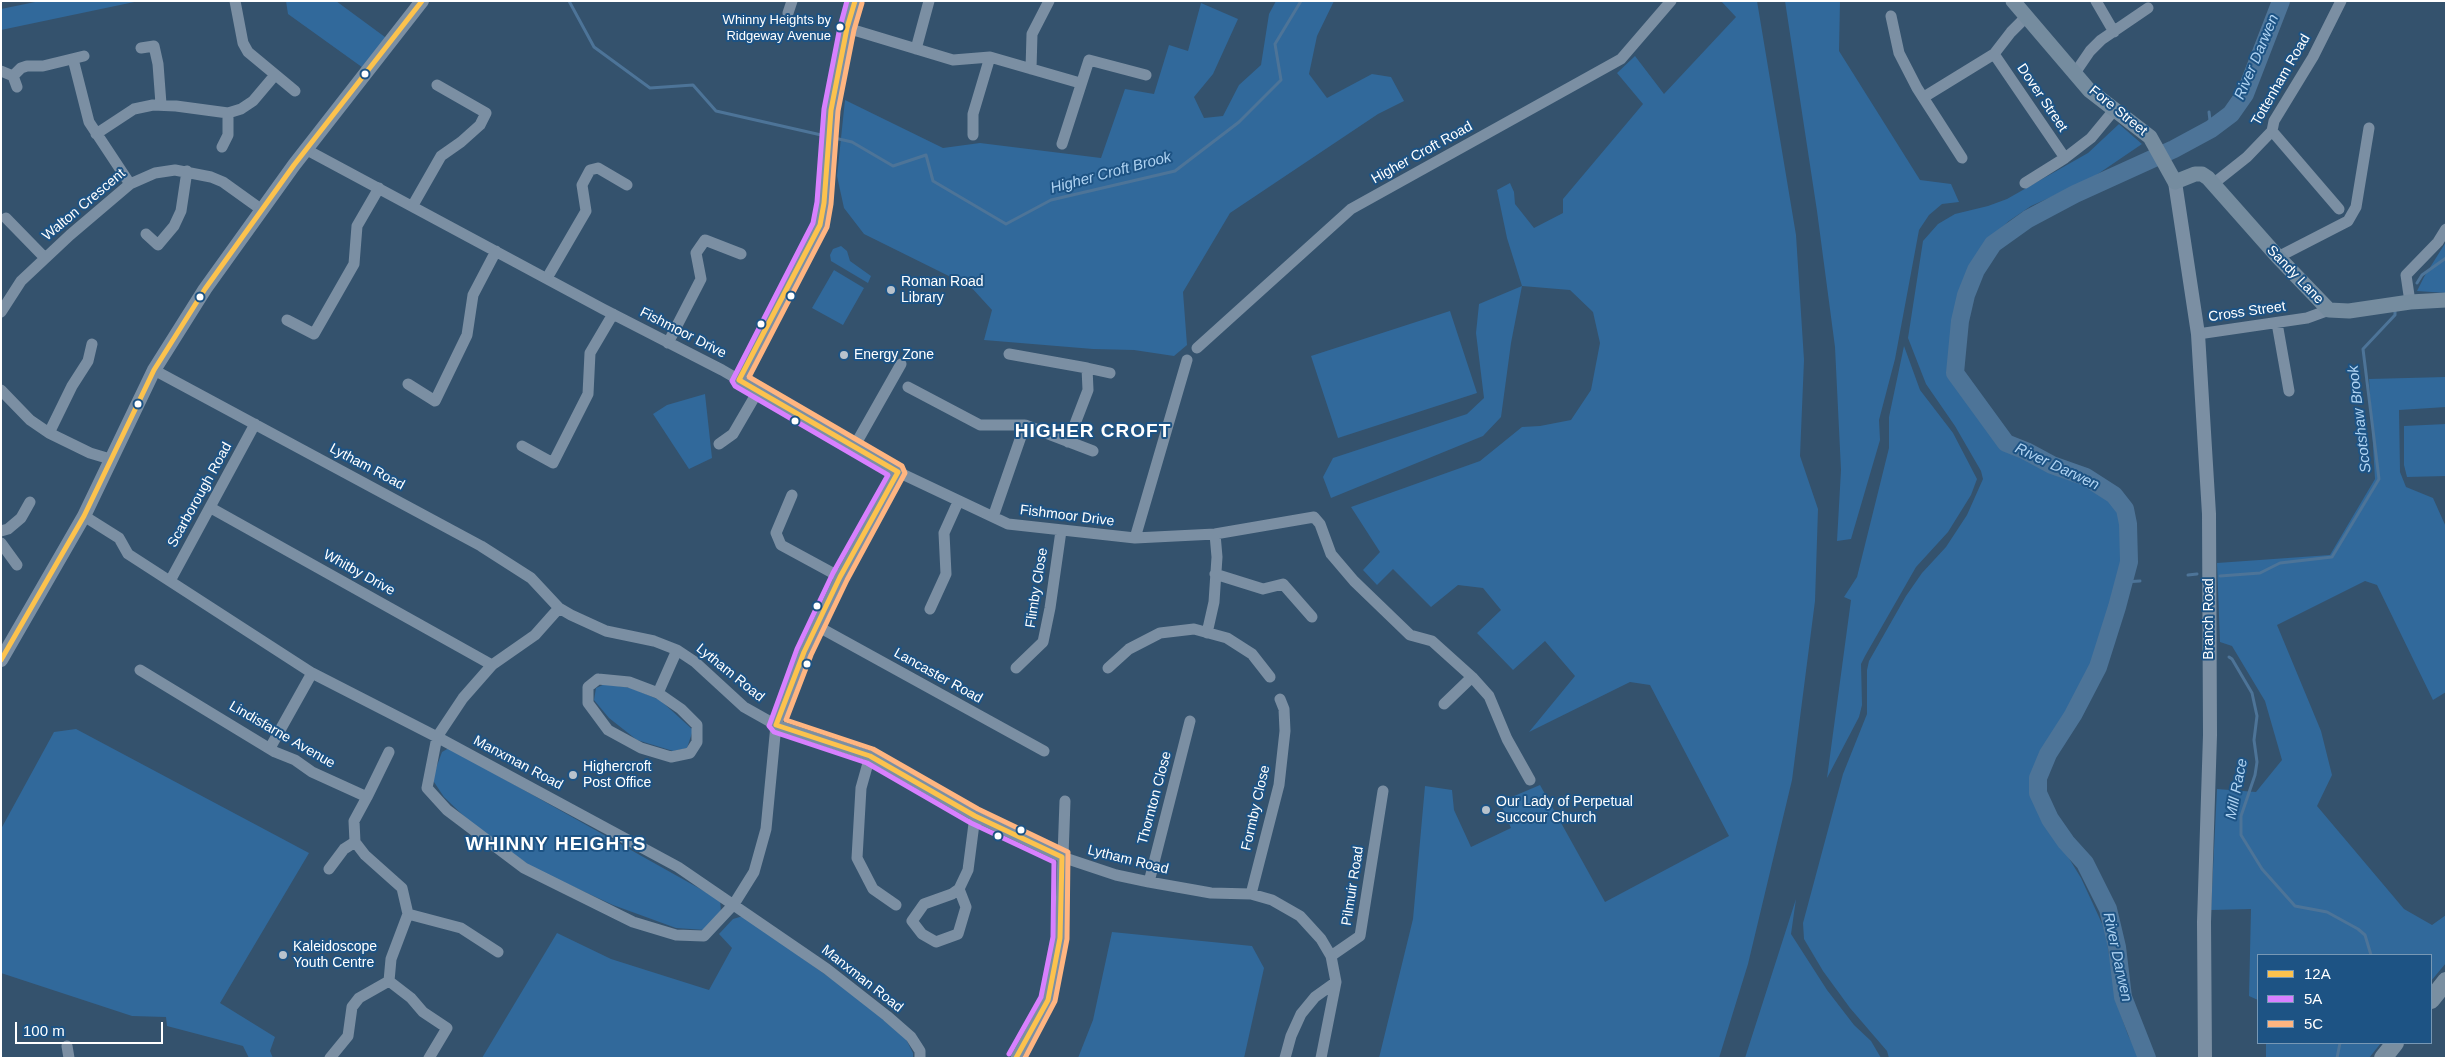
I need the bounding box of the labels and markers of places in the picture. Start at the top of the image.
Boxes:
place label: Whinny Heights by Ridgeway Avenue [723,12,831,43]
marker: Whinny Heights by Ridgeway Avenue [835,22,845,32]
unlabelled marker [360,69,370,79]
place label: Roman Road Library [901,274,983,306]
marker: Roman Road Library [885,284,897,296]
unlabelled marker [786,291,796,301]
unlabelled marker [195,292,205,302]
unlabelled marker [756,319,766,329]
place label: Energy Zone [854,347,934,363]
marker: Energy Zone [838,349,850,361]
unlabelled marker [133,399,143,409]
unlabelled marker [790,416,800,426]
unlabelled marker [812,601,822,611]
unlabelled marker [802,659,812,669]
place label: Highercroft Post Office [583,759,651,792]
marker: Highercroft Post Office [567,769,579,781]
place label: Our Lady of Perpetual Succour Church [1496,794,1633,826]
marker: Our Lady of Perpetual Succour Church [1480,804,1492,816]
unlabelled marker [1016,825,1026,835]
unlabelled marker [993,831,1003,841]
place label: Kaleidoscope Youth Centre [293,939,377,972]
marker: Kaleidoscope Youth Centre [277,949,289,961]

